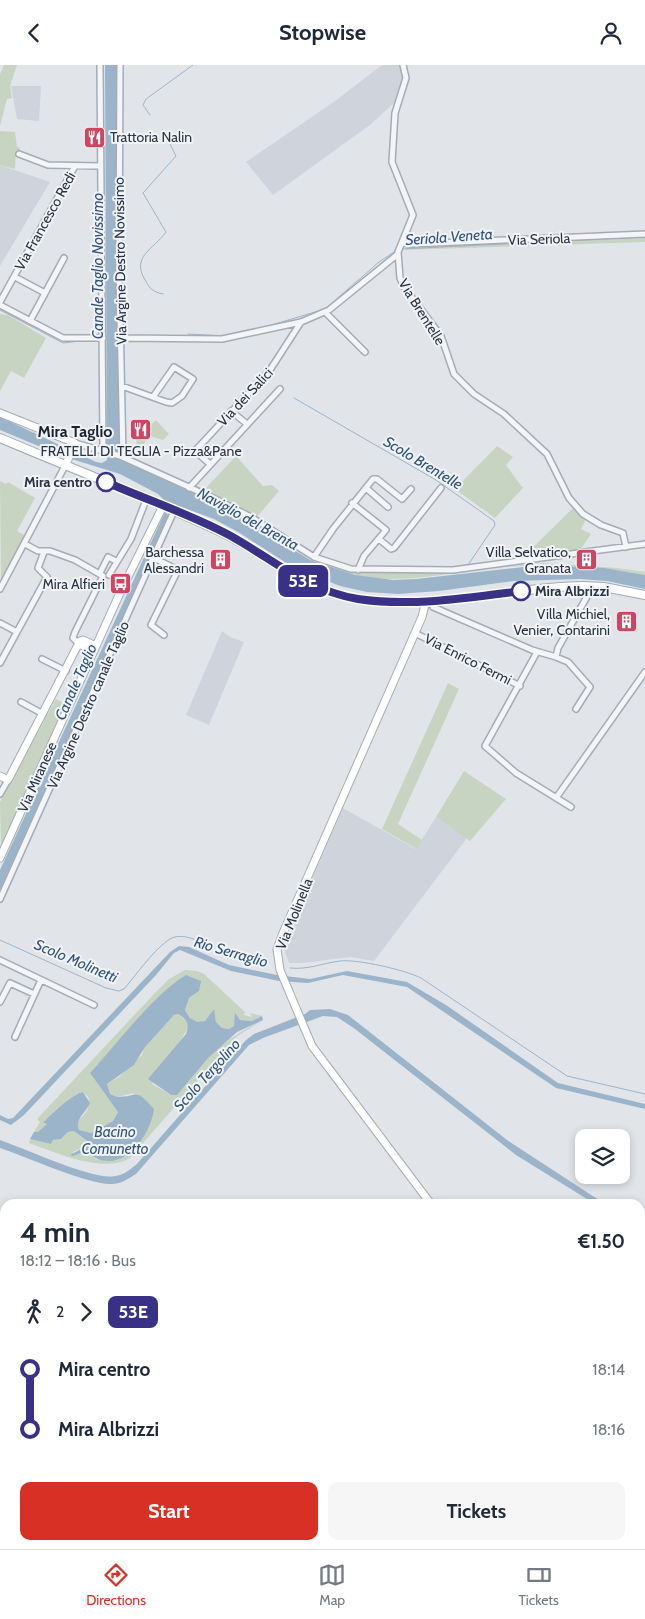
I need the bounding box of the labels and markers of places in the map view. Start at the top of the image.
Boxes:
restaurant icon: Trattoria Nalin [82,125,106,149]
place label: Trattoria Nalin [110,128,192,146]
restaurant icon: FRATELLI DI TEGLIA - Pizza&Pane [129,417,153,441]
place label: FRATELLI DI TEGLIA - Pizza&Pane [40,442,242,460]
marker: Mira centro [96,472,116,492]
place label: Mira centro [24,473,92,491]
place label: Barchessa Alessandri [144,543,204,577]
place label: Villa Selvatico, Granata [486,543,571,577]
building icon: Barchessa Alessandri [208,548,232,572]
building icon: Villa Selvatico, Granata [575,548,599,572]
bus stop icon: Mira Alfieri [109,572,133,596]
place label: Mira Alfieri [43,575,105,593]
marker: Mira Albrizzi [511,581,531,601]
place label: Mira Albrizzi [535,582,609,600]
place label: Villa Michiel, Venier, Contarini [514,605,610,639]
building icon: Villa Michiel, Venier, Contarini [614,610,638,634]

